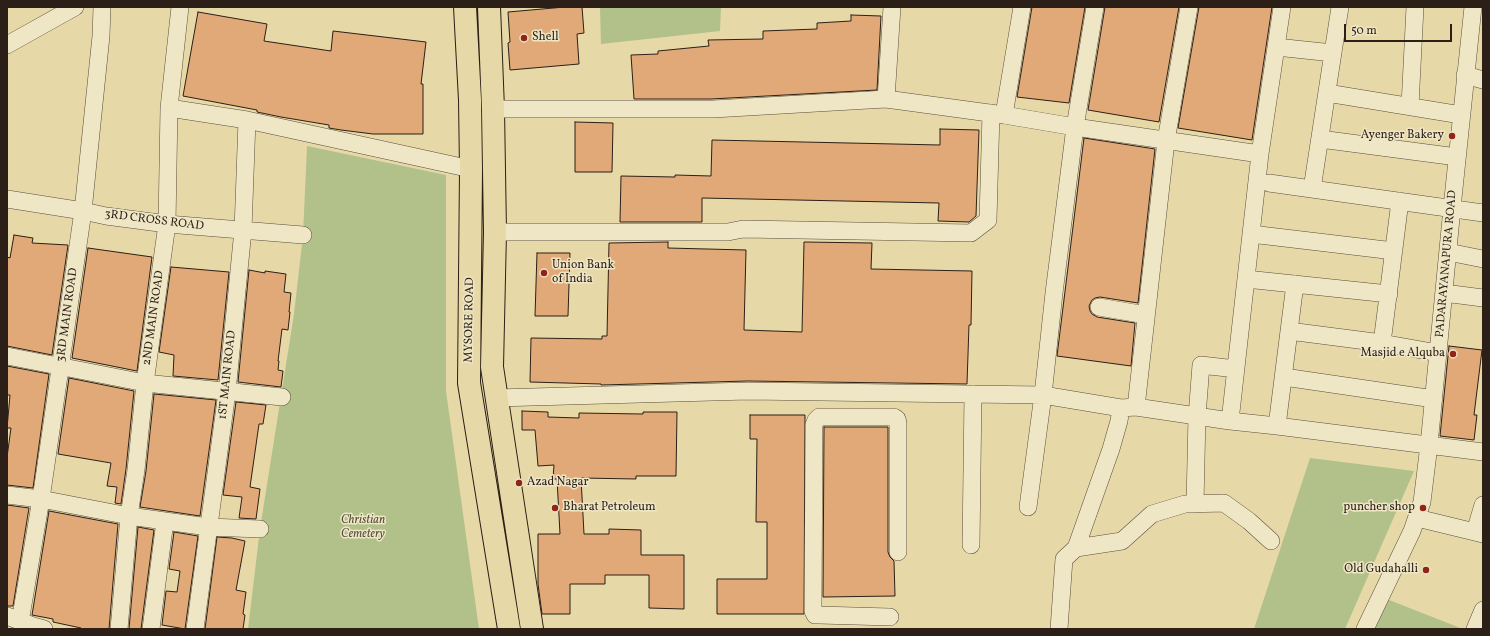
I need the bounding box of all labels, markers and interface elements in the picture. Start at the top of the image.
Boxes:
scale bar [1346,16,1454,42]
text: 50 m [1351,23,1377,39]
place label: Shell [532,31,559,45]
marker: Shell [519,33,529,43]
place label: Ayenger Bakery [1361,129,1444,143]
marker: Ayenger Bakery [1447,131,1457,141]
street label: PADARAYANAPURA ROAD [1433,190,1461,338]
street label: 3RD CROSS ROAD [104,208,204,234]
place label: Union Bank of India [552,259,614,287]
street label: 3RD MAIN ROAD [54,267,82,363]
marker: Union Bank of India [539,268,549,278]
street label: 2ND MAIN ROAD [140,270,168,366]
street label: MYSORE ROAD [462,277,478,363]
street label: 1ST MAIN ROAD [216,330,240,420]
place label: Masjid e Alquba [1361,347,1445,361]
marker: Masjid e Alquba [1448,349,1458,359]
place label: Azad Nagar [527,476,589,490]
marker: Azad Nagar [514,478,524,488]
place label: Bharat Petroleum [563,501,656,515]
place label: puncher shop [1343,501,1415,515]
marker: Bharat Petroleum [550,503,560,513]
marker: puncher shop [1418,503,1428,513]
park label: Christian Cemetery [341,514,385,542]
place label: Old Gudahalli [1344,563,1418,577]
marker: Old Gudahalli [1421,565,1431,575]

